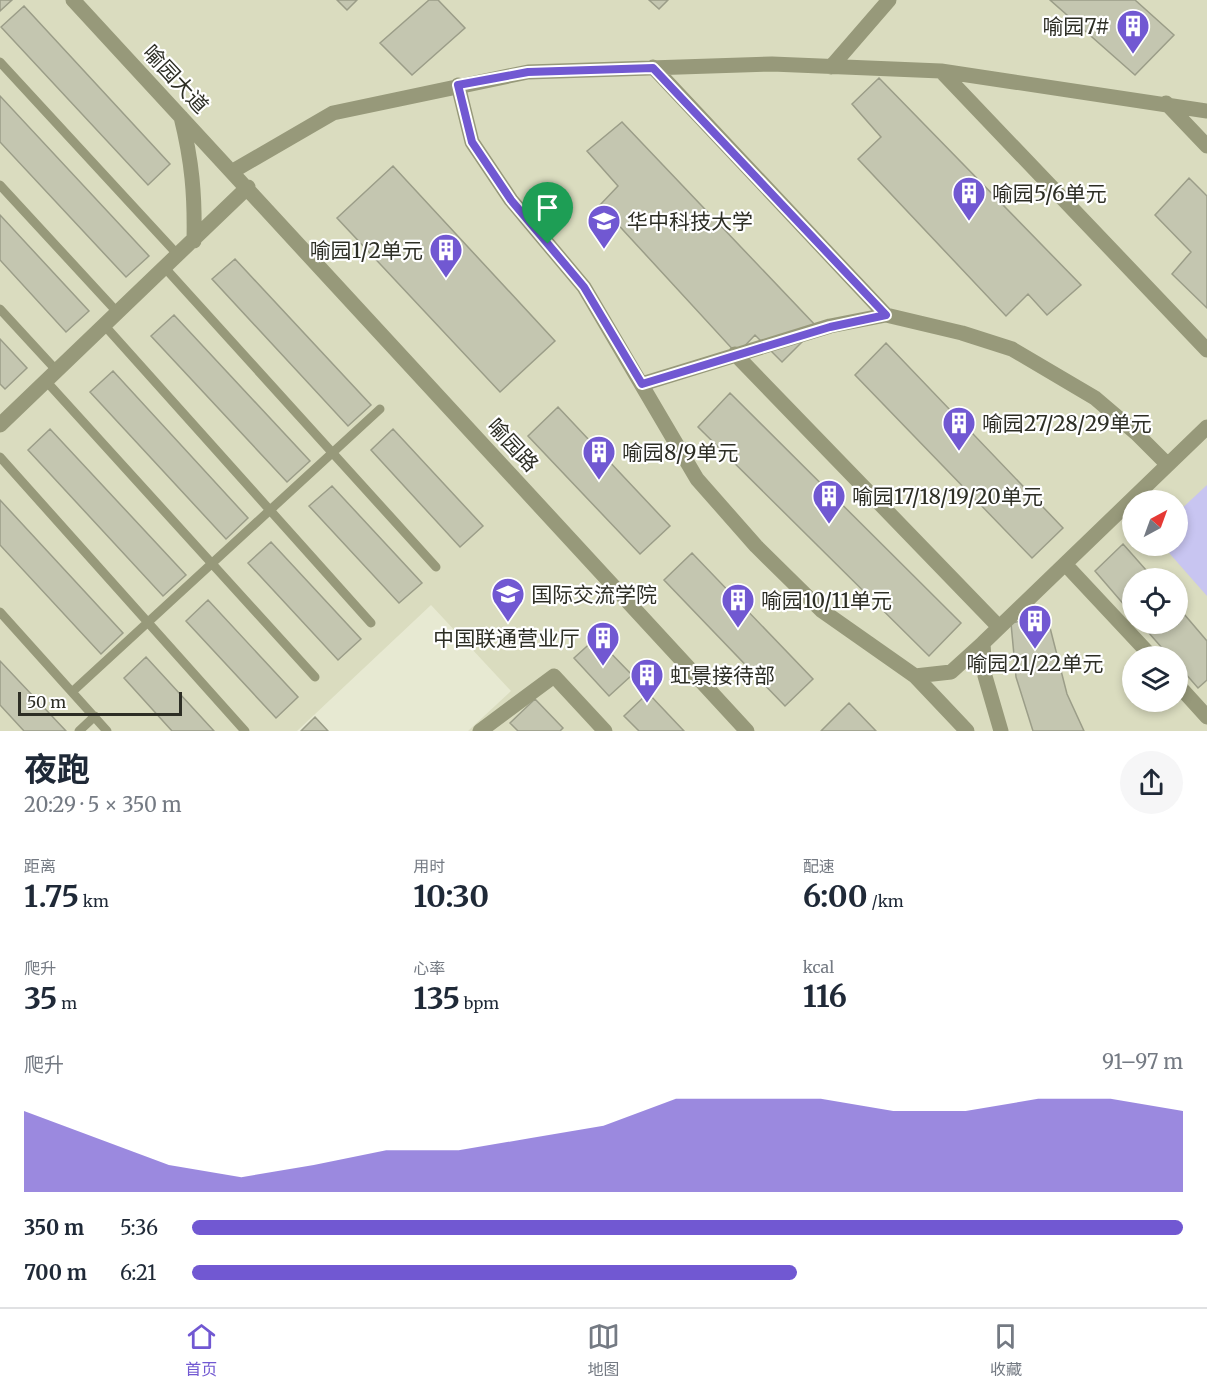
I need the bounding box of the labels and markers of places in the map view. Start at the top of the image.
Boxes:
building icon: 喻园7# [1115,8,1151,55]
place label: 喻园7# [1042,13,1110,40]
building icon: 喻园5/6单元 [951,175,987,222]
place label: 喻园5/6单元 [992,180,1107,207]
pin [522,182,573,244]
school or university icon: 华中科技大学 [586,203,622,250]
place label: 华中科技大学 [627,208,753,235]
building icon: 喻园1/2单元 [428,232,464,279]
place label: 喻园1/2单元 [310,237,423,264]
building icon: 喻园27/28/29单元 [941,405,977,452]
place label: 喻园27/28/29单元 [982,410,1152,437]
building icon: 喻园8/9单元 [581,434,617,481]
place label: 喻园8/9单元 [622,439,738,466]
building icon: 喻园17/18/19/20单元 [811,478,847,525]
place label: 喻园17/18/19/20单元 [852,483,1043,510]
school or university icon: 国际交流学院 [490,576,526,623]
place label: 国际交流学院 [531,581,657,608]
building icon: 喻园10/11单元 [720,582,756,629]
place label: 喻园10/11单元 [761,587,892,614]
building icon: 喻园21/22单元 [1017,603,1053,650]
building icon: 中国联通营业厅 [585,620,621,667]
place label: 中国联通营业厅 [433,625,580,652]
place label: 喻园21/22单元 [966,650,1104,677]
building icon: 虹景接待部 [629,657,665,704]
place label: 虹景接待部 [670,662,775,689]

